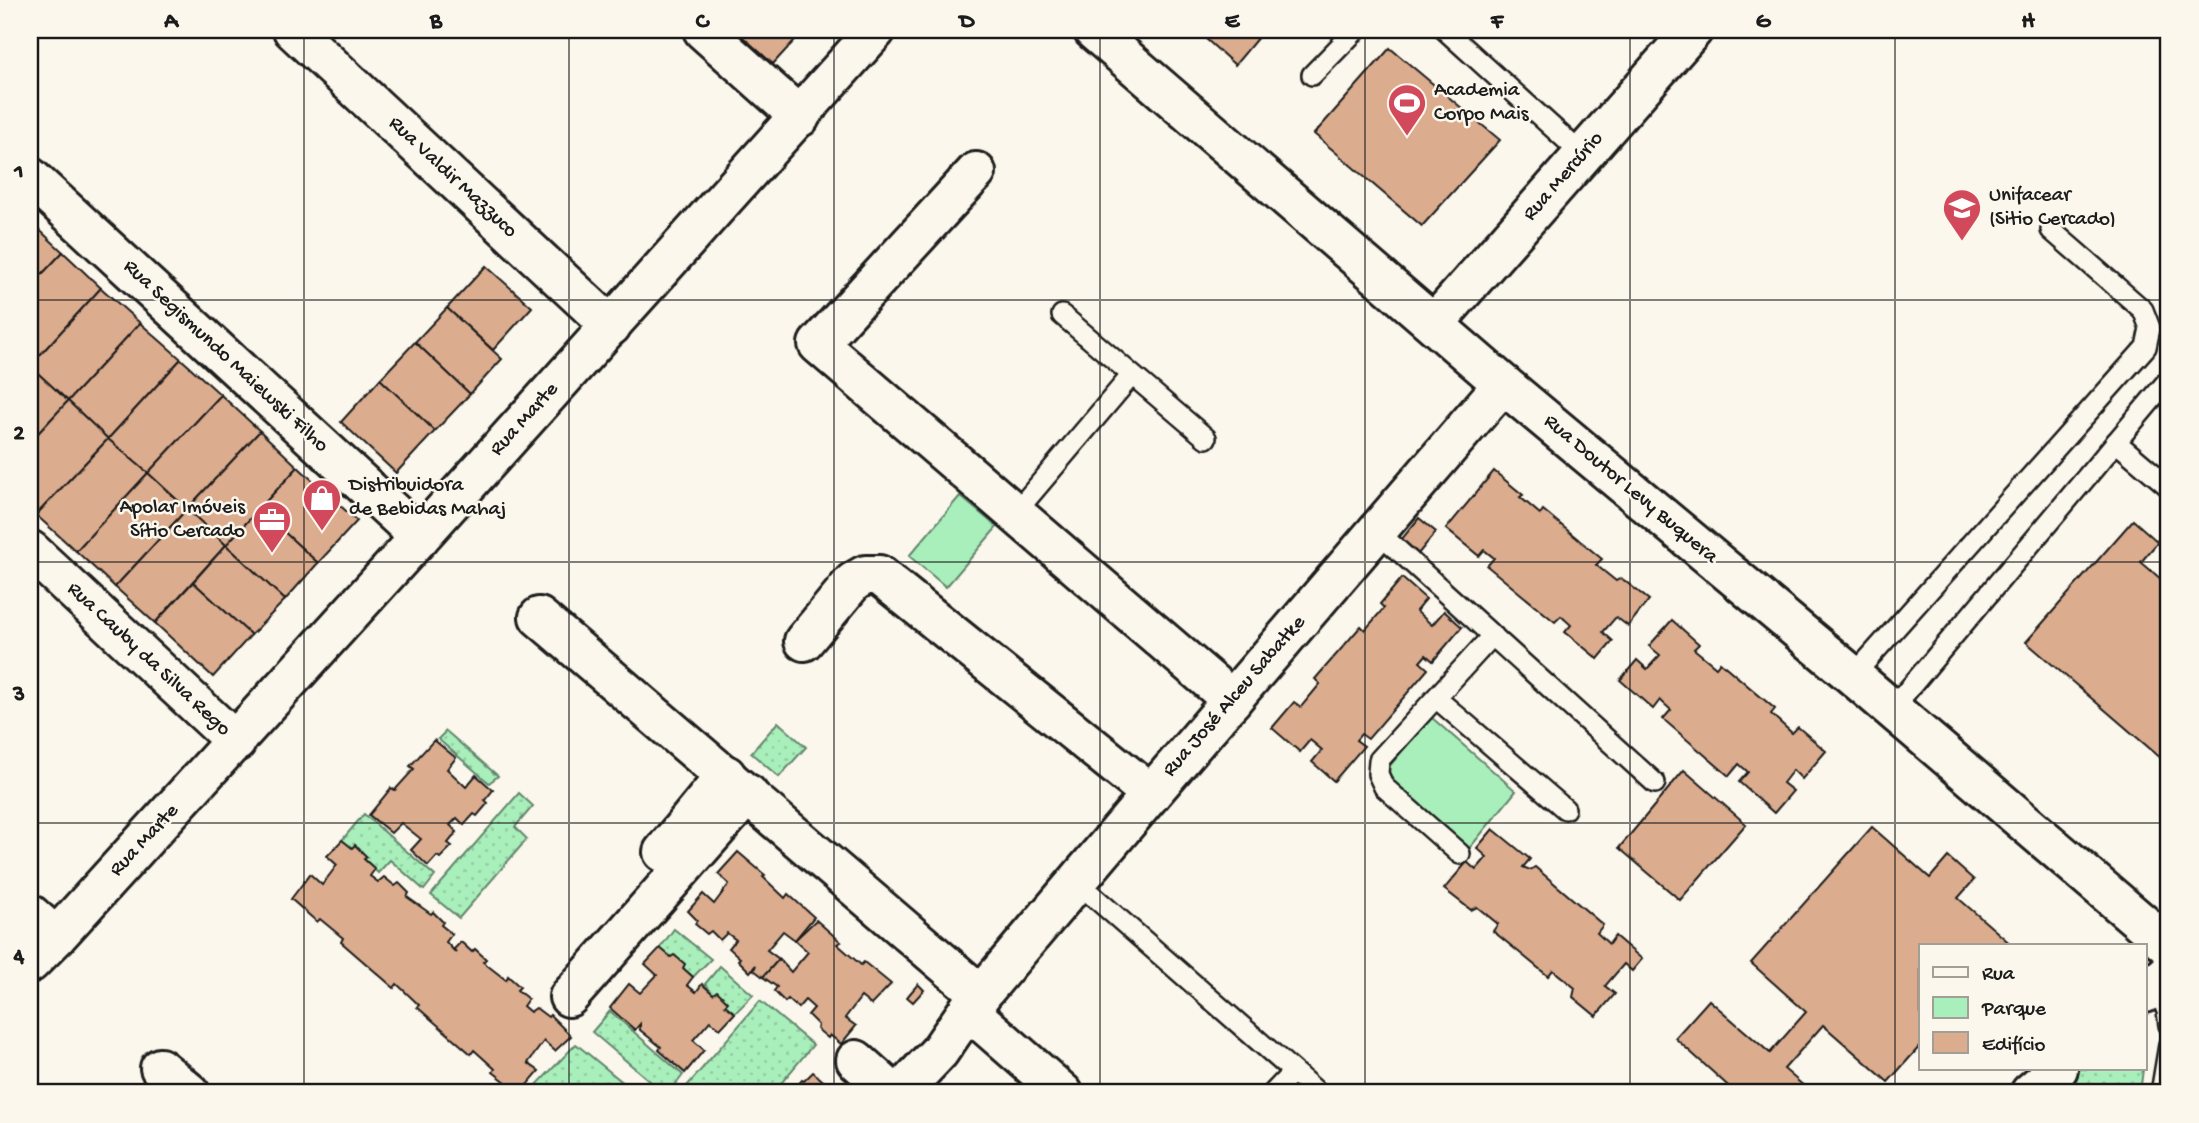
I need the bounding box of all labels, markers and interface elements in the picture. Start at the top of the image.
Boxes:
text: A [163,9,179,36]
text: B [429,9,443,36]
text: C [696,9,711,36]
text: D [958,9,976,36]
text: E [1225,9,1241,36]
text: F [1490,9,1505,36]
text: G [1756,9,1772,36]
text: H [2021,9,2035,36]
place label: Academia Corpo Mais [1434,79,1530,128]
sports icon: Academia Corpo Mais [1386,82,1428,137]
street label: Rua Valdir Mazzuco [382,112,522,244]
street label: Rua Mercúrio [1518,127,1610,227]
text: 1 [13,159,24,186]
place label: Unifacear (Sitio Cercado) [1989,184,2116,233]
school or university icon: Unifacear (Sitio Cercado) [1941,187,1983,242]
street label: Rua Segismundo Maiewski Filho [117,255,333,459]
street label: Rua Marte [485,377,565,462]
street label: Rua Doutor Levy Buquera [1538,410,1723,571]
text: 2 [13,421,25,448]
place label: Distribuidora de Bebidas Mahaj [347,474,506,523]
shop icon: Distribuidora de Bebidas Mahaj [301,477,343,532]
place label: Apolar Imóveis Sítio Cercado [119,496,246,545]
office icon: Apolar Imóveis Sítio Cercado [251,499,293,554]
street label: Rua Cauby da Silva Rego [61,577,235,743]
street label: Rua José Alceu Sabatke [1158,610,1313,783]
text: 3 [12,682,25,709]
street label: Rua Marte [105,799,186,883]
text: 4 [13,944,25,971]
legend [1919,944,2146,1070]
text: Rua [1982,963,2016,988]
text: Parque [1981,998,2047,1023]
text: Edifício [1982,1034,2046,1059]

